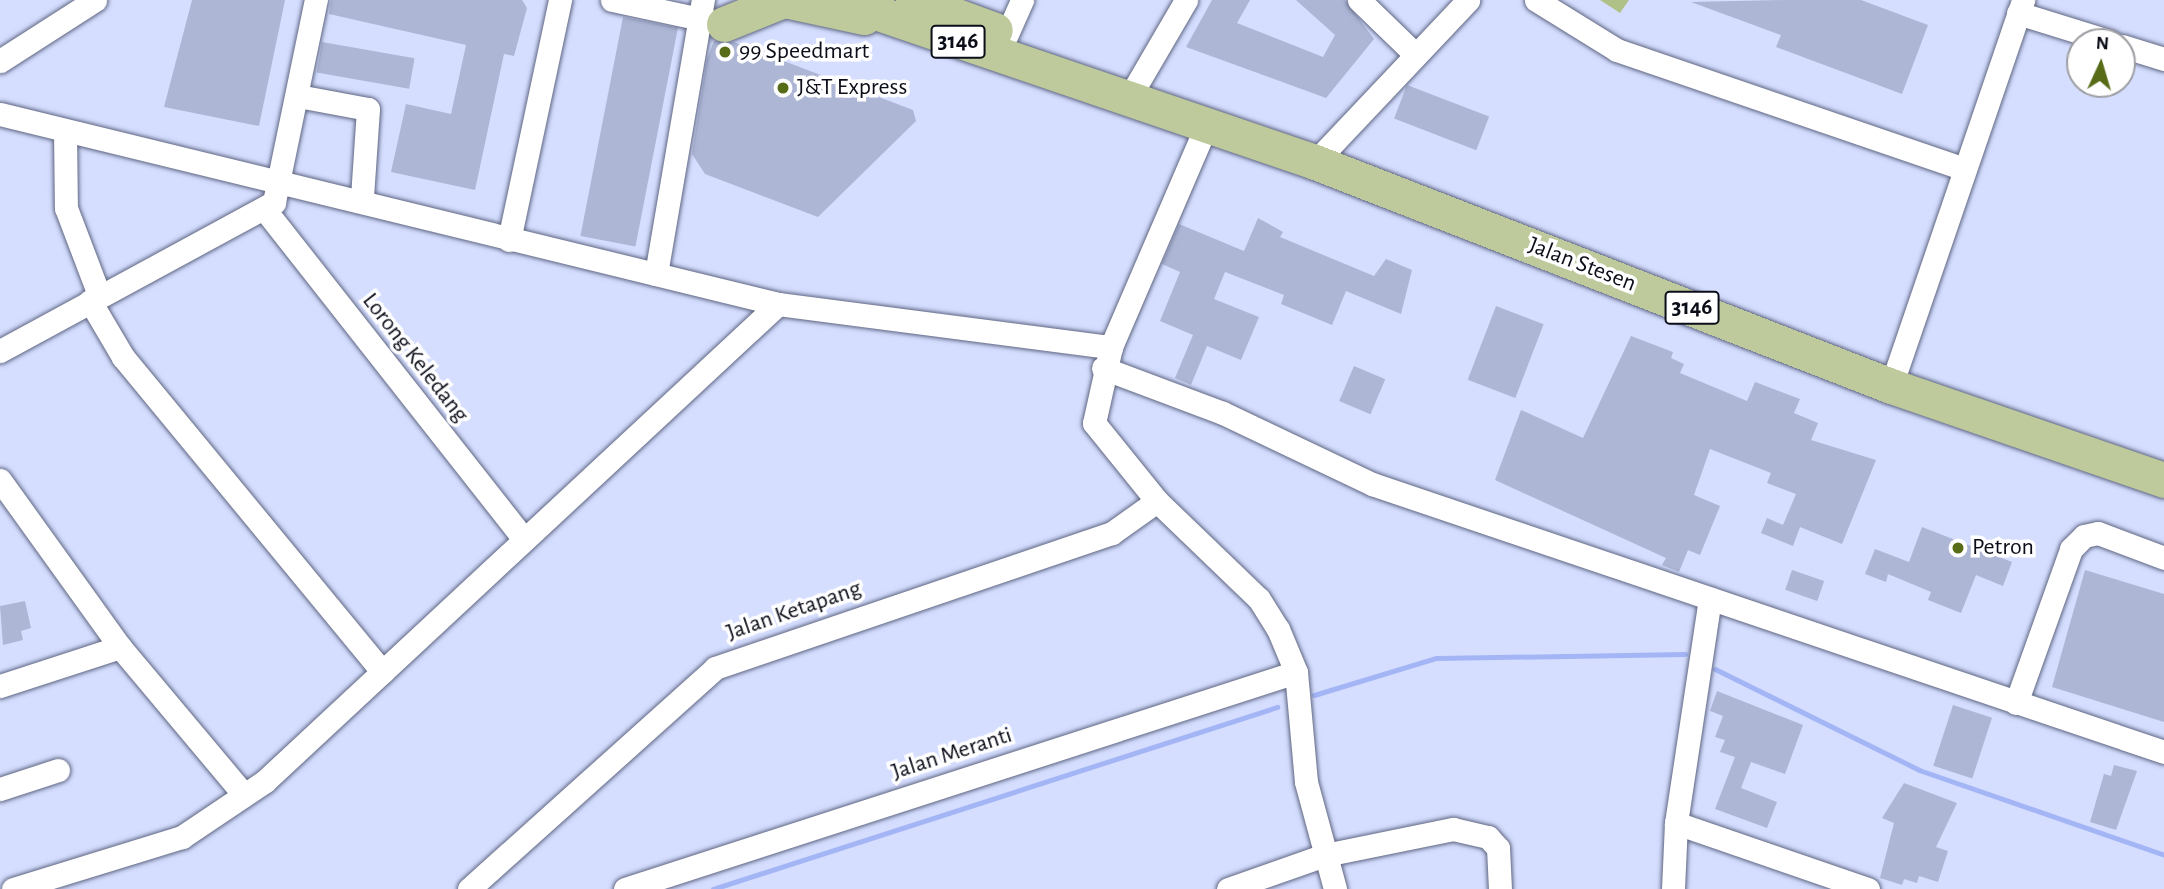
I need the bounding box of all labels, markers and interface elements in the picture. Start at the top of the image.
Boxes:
road number: 3146 [930,22,986,61]
north arrow [2066,28,2136,98]
text: N [2095,34,2110,53]
place label: 99 Speedmart [739,38,869,66]
marker: 99 Speedmart [717,44,733,60]
place label: J&T Express [797,74,907,102]
marker: J&T Express [775,80,791,96]
street label: Jalan Stesen [1524,231,1640,299]
street label: Lorong Keledang [355,287,475,429]
road number: 3146 [1664,288,1720,328]
place label: Petron [1972,534,2034,562]
marker: Petron [1950,540,1966,556]
street label: Jalan Ketapang [723,574,865,648]
street label: Jalan Meranti [888,721,1016,787]

